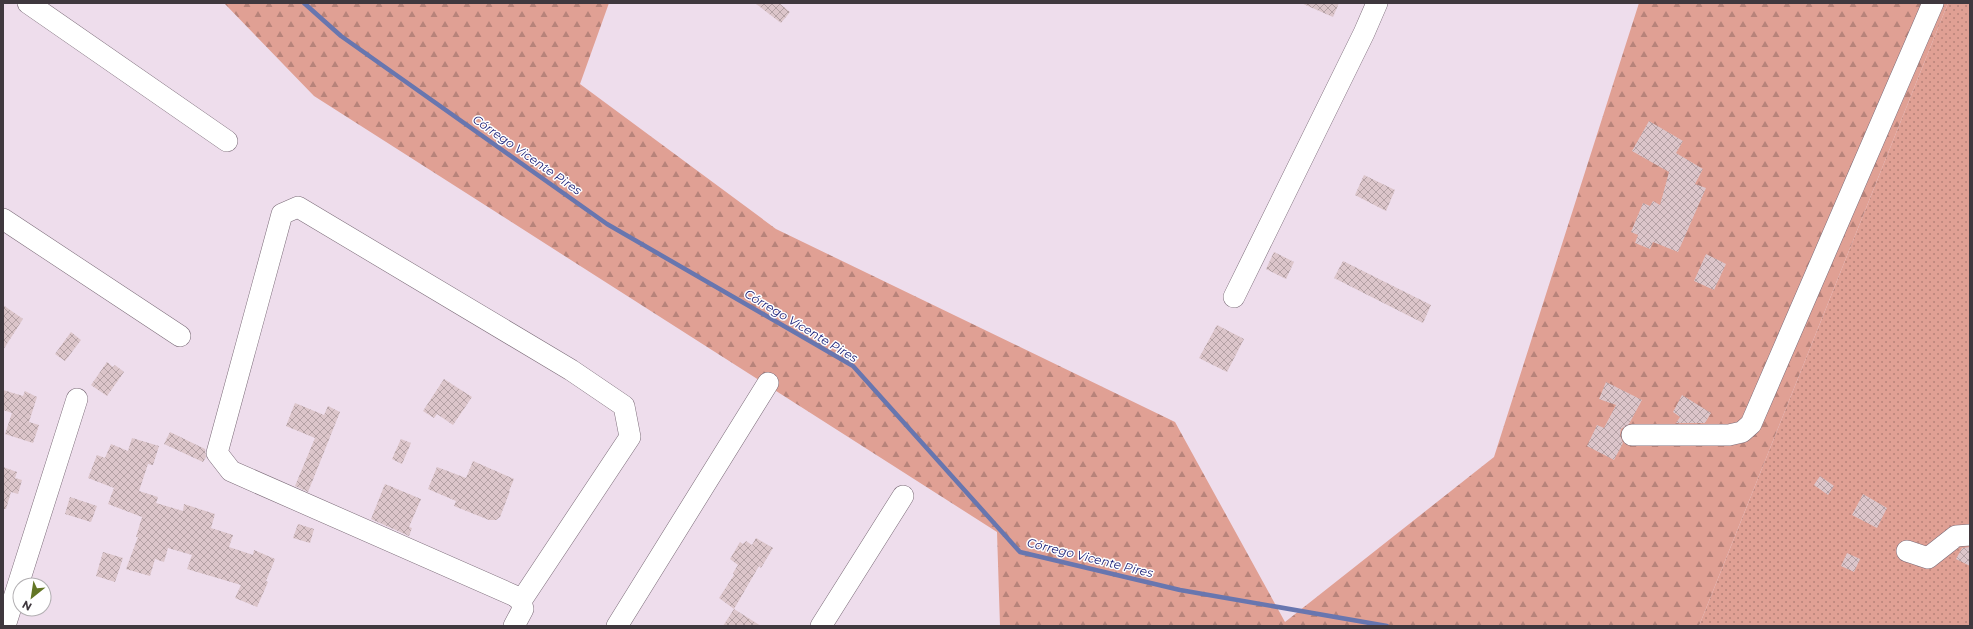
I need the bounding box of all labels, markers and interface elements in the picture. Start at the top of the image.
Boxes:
water label: Córrego Vicente Pires [470,111,585,198]
water label: Córrego Vicente Pires [742,286,861,365]
water label: Córrego Vicente Pires [1025,535,1155,580]
north arrow [12,577,52,617]
text: N [20,597,34,614]

